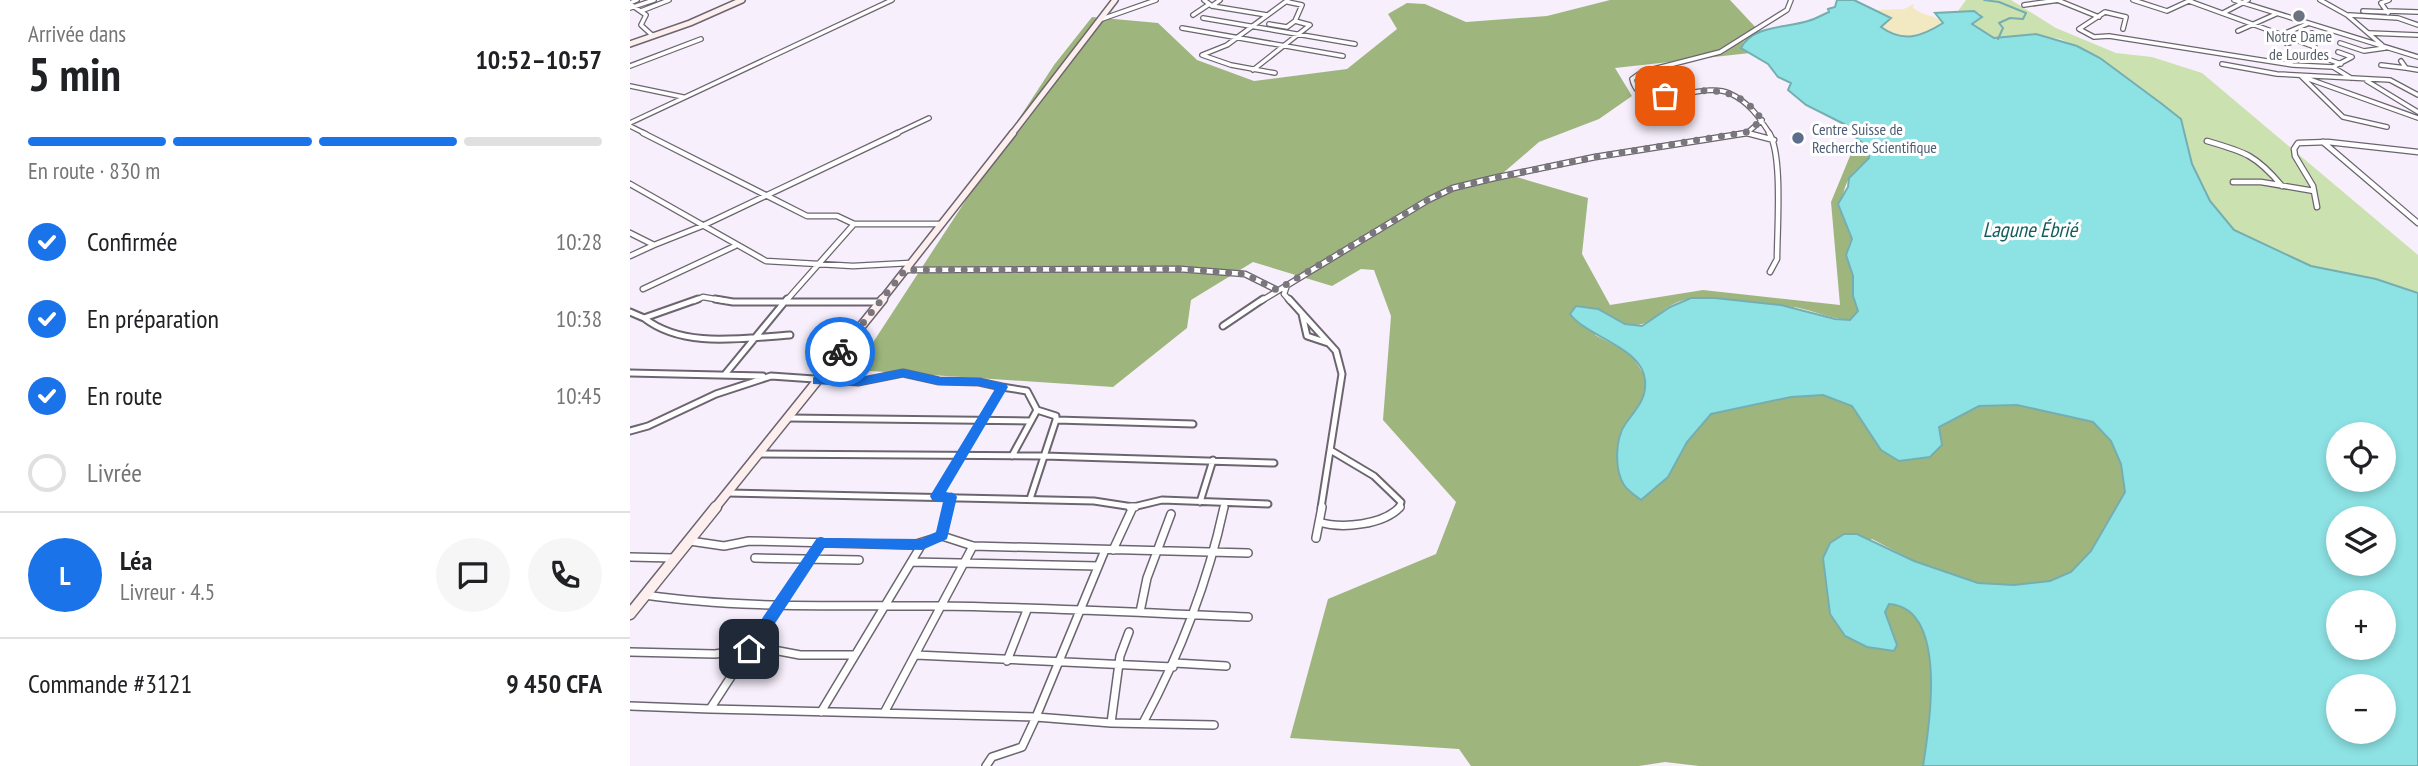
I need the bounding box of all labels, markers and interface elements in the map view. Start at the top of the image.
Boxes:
marker: Notre Dame de Lourdes [2291,8,2307,24]
text: Arrivée dans [28,19,126,48]
place label: Notre Dame de Lourdes [2266,26,2332,64]
text: 10:52–10:57 [475,43,602,76]
text: 5 min [28,44,121,104]
pin [1635,66,1695,126]
icon: bag [1646,77,1684,115]
place label: Centre Suisse de Recherche Scientifique [1812,119,1937,157]
marker: Centre Suisse de Recherche Scientifique [1790,130,1806,146]
text: En route · 830 m [28,156,160,185]
water label: Lagune Ébrié [1983,216,2080,243]
icon: check [28,223,66,261]
text: Confirmée [87,225,178,258]
text: 10:28 [556,227,602,256]
icon: check [28,300,66,338]
text: En préparation [87,302,219,335]
text: 10:38 [556,304,602,333]
courier [805,317,875,387]
icon: bike [821,333,859,371]
icon: check [28,377,66,415]
text: En route [87,379,162,412]
text: 10:45 [556,381,602,410]
map controls [2326,422,2396,744]
button: locate [2326,422,2396,492]
text: Livrée [87,456,142,489]
button: layers [2326,506,2396,576]
button: chat [436,538,510,612]
button: phone [528,538,602,612]
text: Léa [120,544,152,577]
text: L [59,559,71,592]
text: Livreur · 4.5 [120,577,215,606]
button: + [2326,590,2396,660]
pin [719,619,779,679]
icon: home [730,630,768,668]
text: Commande #3121 [28,667,192,700]
text: 9 450 CFA [506,667,602,700]
button: − [2326,674,2396,744]

